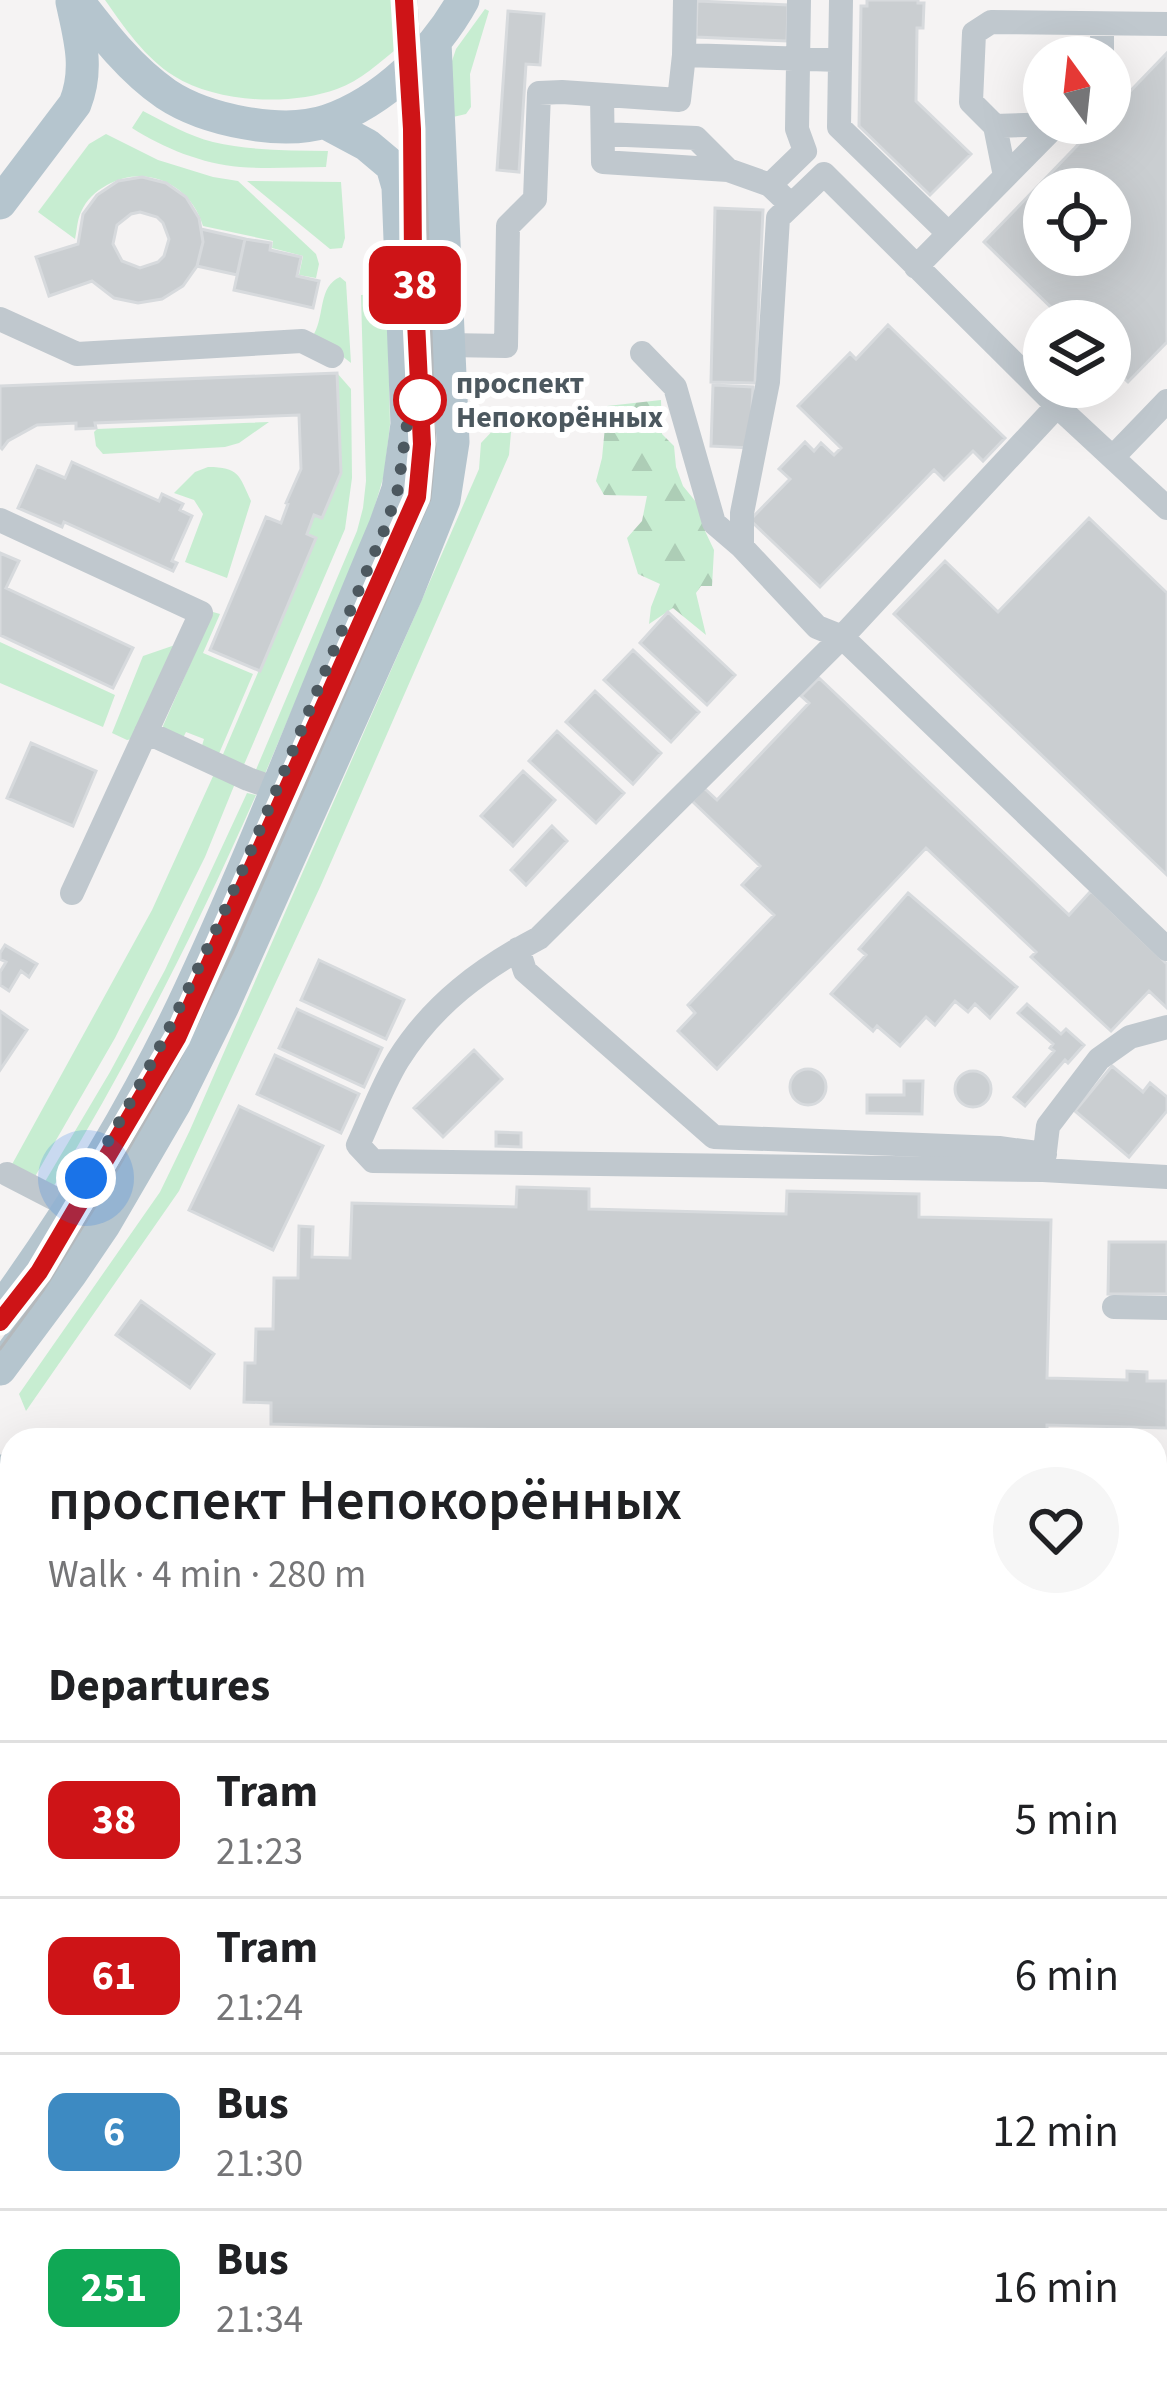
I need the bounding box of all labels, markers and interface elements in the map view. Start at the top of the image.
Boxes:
north arrow [1023,36,1131,144]
map controls [1023,36,1131,408]
button: locate [1023,168,1131,276]
line badge: 38 [361,246,469,324]
text: 38 [393,255,437,315]
button: layers [1023,300,1131,408]
place label: проспект Непокорённых [456,362,663,439]
marker: проспект Непокорённых [395,375,445,425]
your location [56,1148,116,1208]
text: проспект Непокорённых [48,1461,682,1542]
button: heart [993,1467,1119,1593]
text: Walk · 4 min · 280 m [48,1547,366,1603]
text: Departures [48,1654,270,1718]
text: Tram [216,1760,318,1824]
text: 5 min [1015,1788,1119,1852]
text: 38 [92,1790,136,1850]
text: 21:23 [216,1824,303,1880]
text: Tram [216,1916,318,1980]
text: 6 min [1015,1944,1119,2008]
text: 61 [92,1946,136,2006]
text: 21:24 [216,1980,303,2036]
text: Bus [216,2072,289,2136]
text: 12 min [992,2100,1119,2164]
text: 6 [103,2102,125,2162]
text: 21:30 [216,2136,303,2192]
text: Bus [216,2228,289,2292]
text: 16 min [992,2256,1119,2320]
text: 251 [81,2258,147,2318]
text: 21:34 [216,2292,303,2348]

